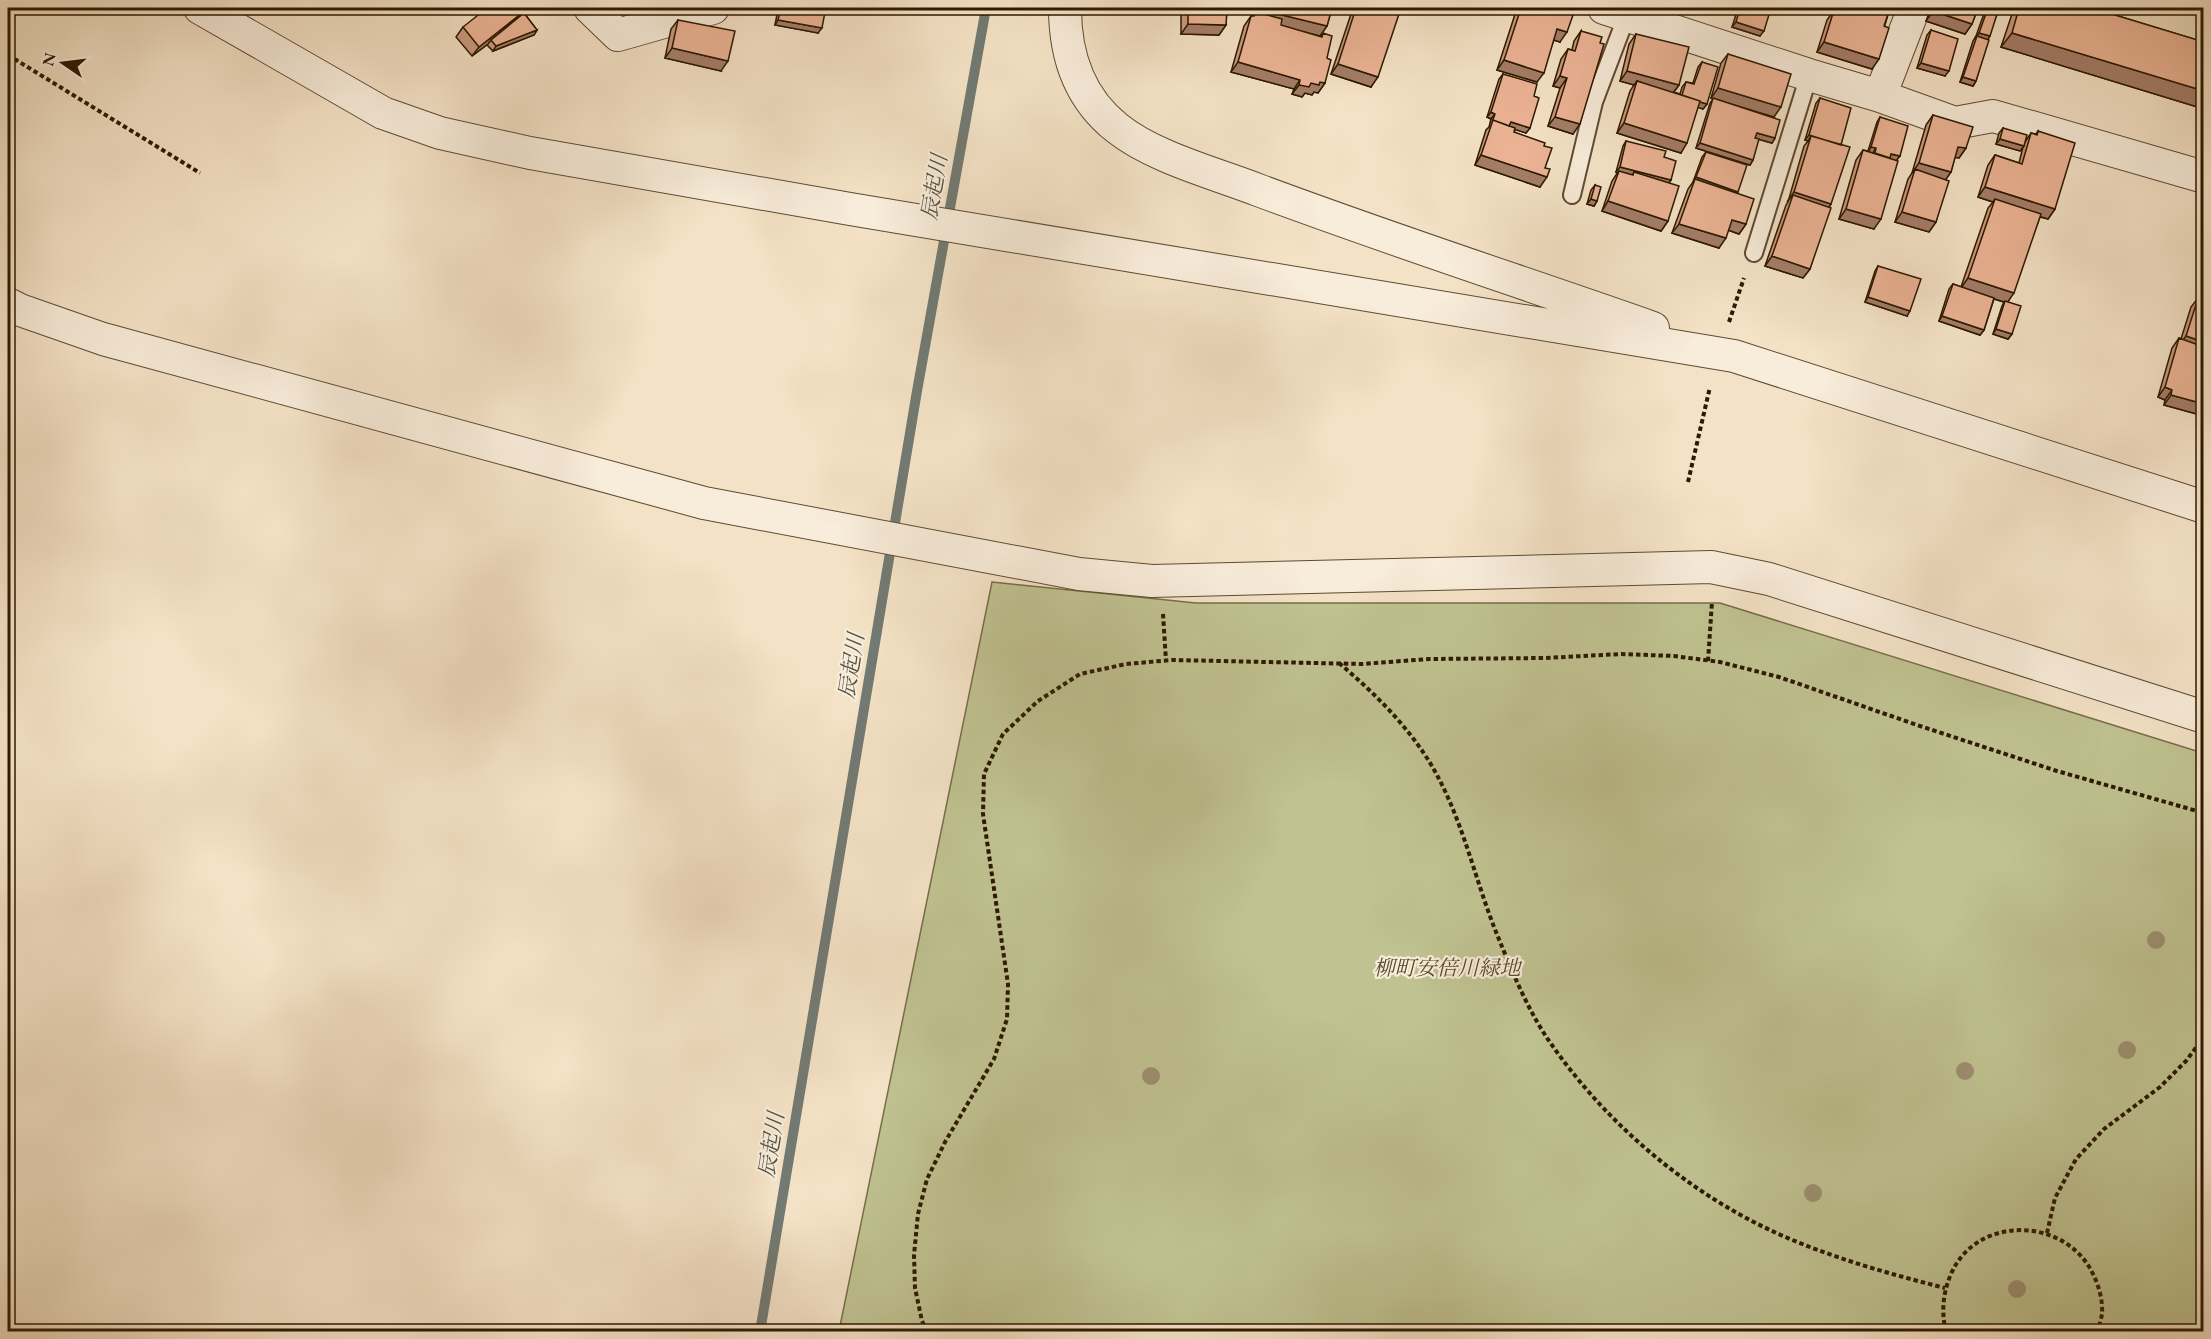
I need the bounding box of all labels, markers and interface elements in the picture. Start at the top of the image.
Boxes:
north arrow [33,33,93,93]
text: N [37,51,61,68]
water label: 辰起川 [914,150,954,222]
water label: 辰起川 [832,629,871,701]
park label: 柳町安倍川緑地 [1374,954,1522,981]
water label: 辰起川 [752,1108,791,1180]

